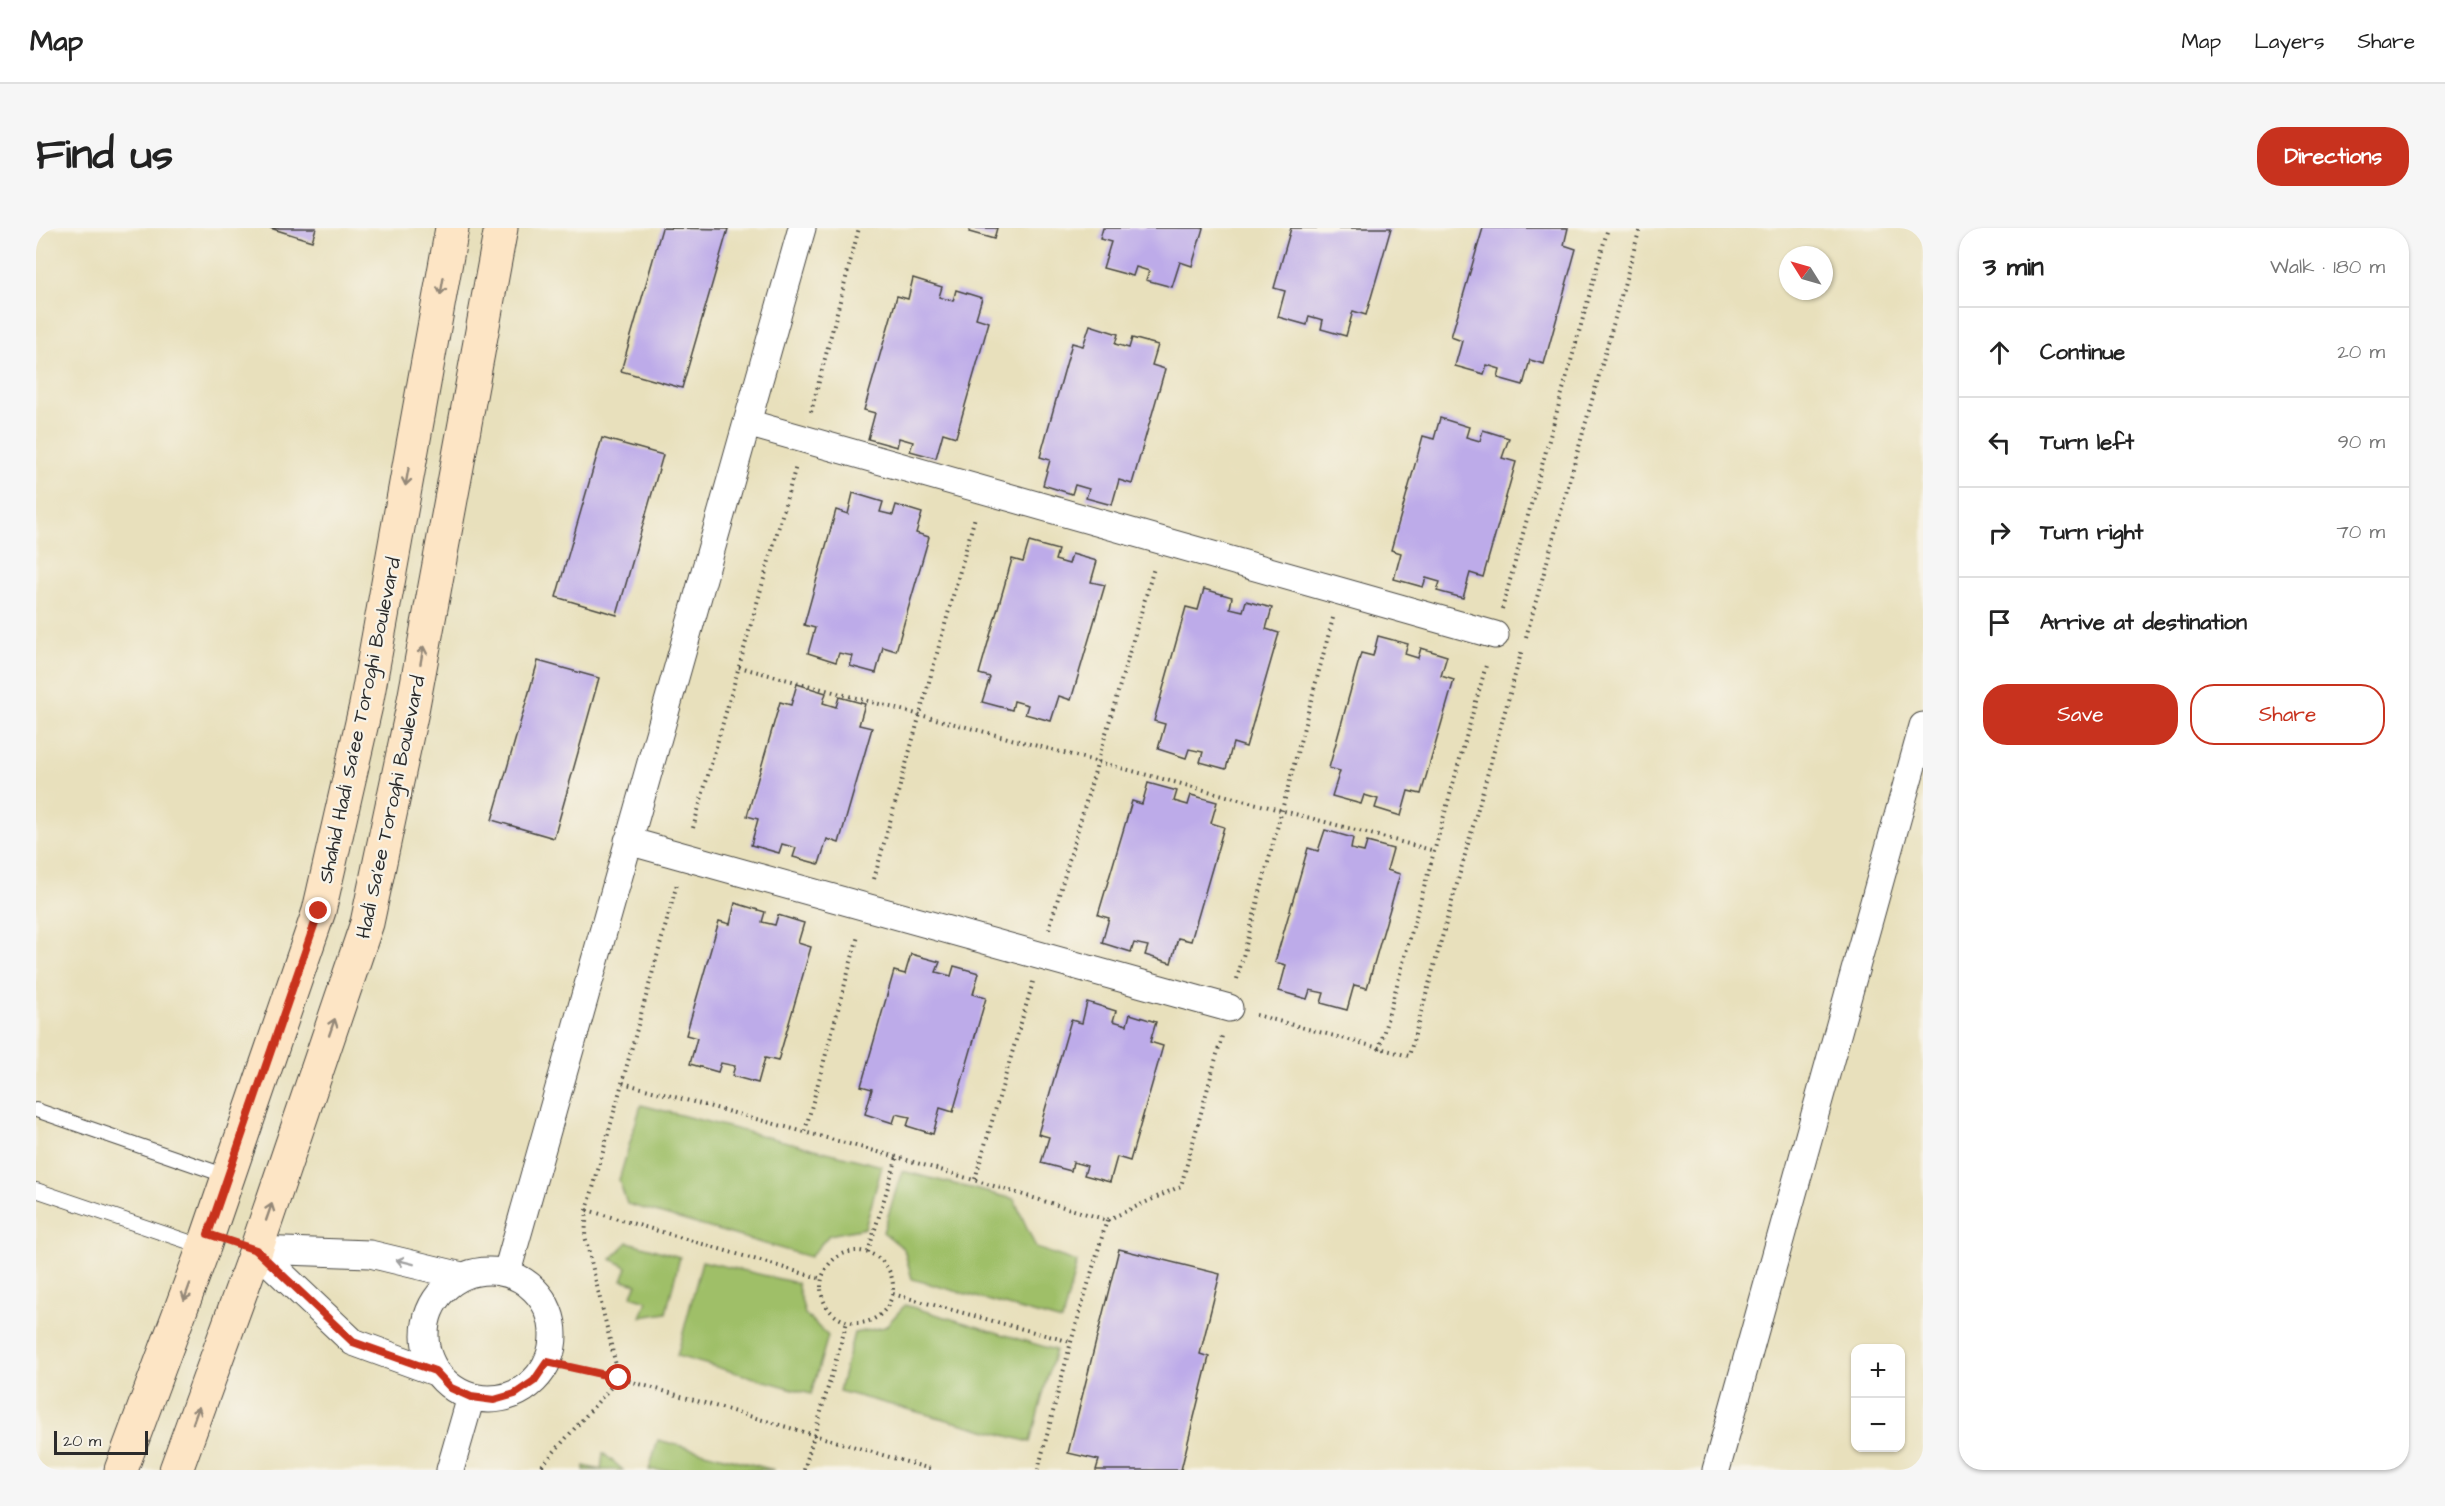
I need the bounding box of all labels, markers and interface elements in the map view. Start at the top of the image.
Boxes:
text: Map [30,22,83,61]
text: Map [2181,27,2221,56]
text: Layers [2254,27,2324,56]
text: Share [2357,27,2415,56]
text: Find us [36,127,173,185]
button: Directions [2257,127,2409,186]
north arrow [1779,246,1833,300]
text: 3 min [1983,249,2044,285]
text: Walk · 180 m [2270,253,2385,281]
one-way arrow [436,275,447,295]
icon: ahead [1983,336,2016,369]
text: Continue [2040,337,2125,368]
text: 20 m [2337,338,2385,366]
icon: left [1983,426,2016,459]
text: Turn left [2040,427,2134,458]
text: 90 m [2337,428,2385,456]
one-way arrow [402,467,413,487]
icon: right [1983,516,2016,549]
text: Turn right [2040,517,2143,548]
text: 70 m [2337,518,2385,546]
street label: Shahid Hadi Sa'ee Toroghi Boulevard [313,555,405,885]
icon: arrive [1983,606,2016,639]
text: Arrive at destination [2040,607,2247,638]
one-way arrow [417,645,428,665]
street label: Hadi Sa'ee Toroghi Boulevard [350,673,430,941]
button: Save [1983,684,2178,745]
button: Share [2190,684,2385,745]
route end [305,897,331,923]
one-way arrow [327,1018,338,1037]
one-way arrow [264,1203,275,1222]
one-way arrow [396,1256,415,1267]
one-way arrow [181,1282,192,1301]
map controls [1851,1344,1905,1452]
button: + [1851,1344,1905,1398]
route start [605,1364,631,1390]
button: − [1851,1398,1905,1452]
one-way arrow [191,1406,202,1425]
scale bar [54,1428,148,1456]
text: 20 m [63,1430,101,1452]

